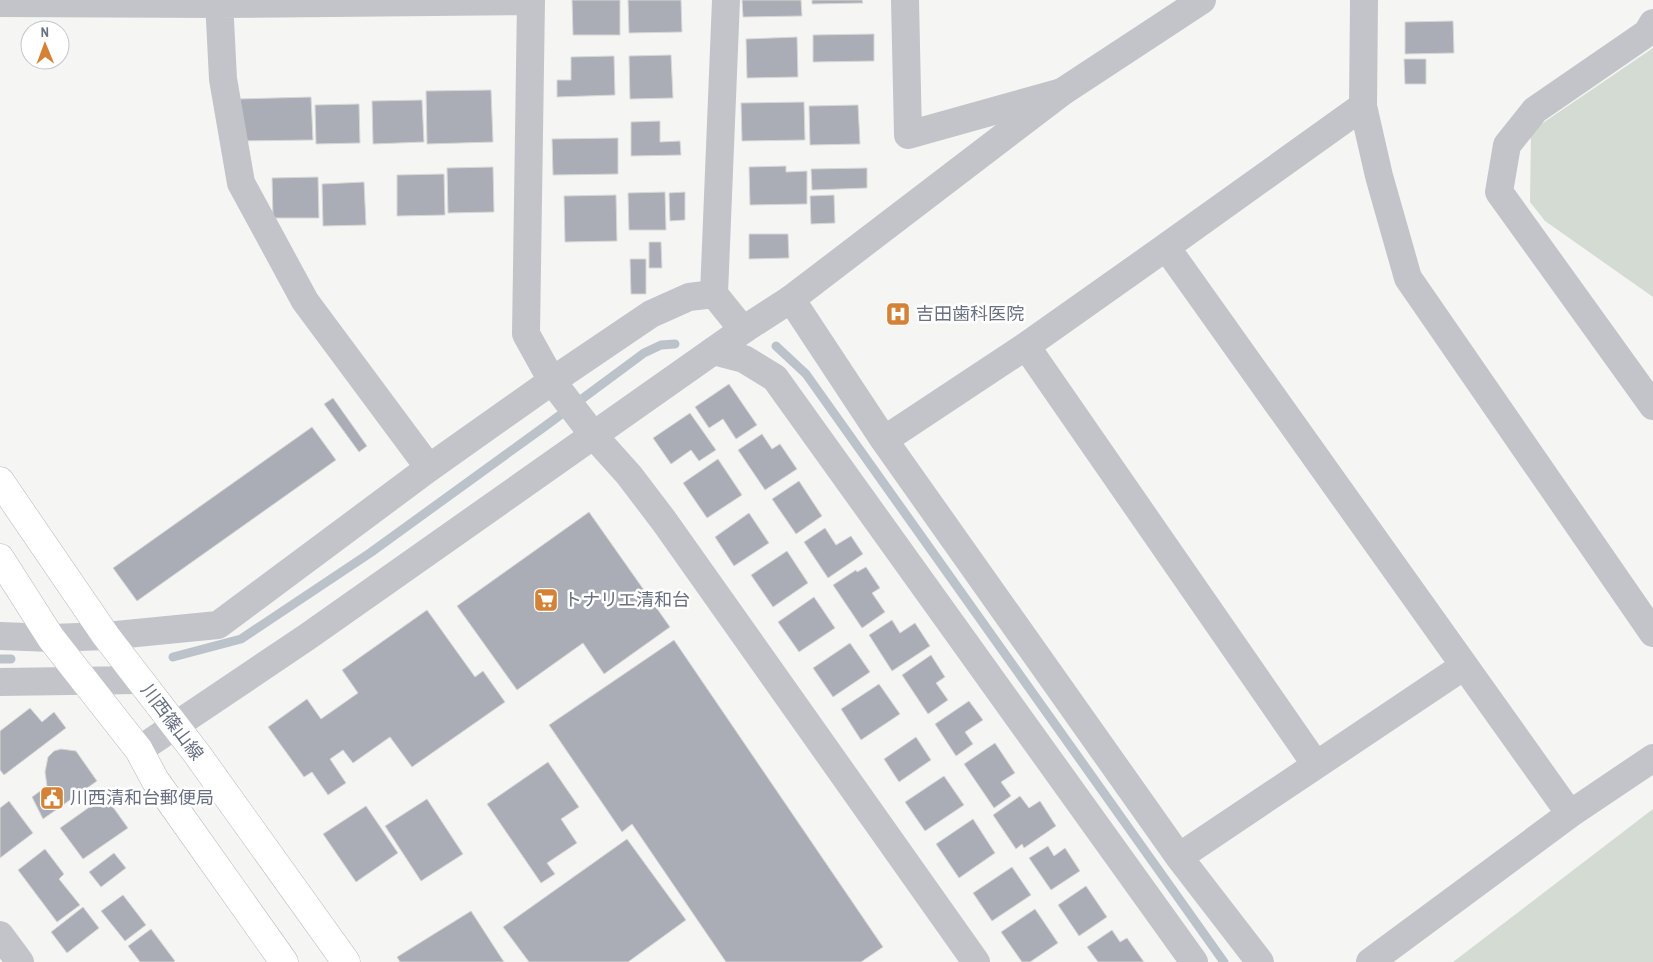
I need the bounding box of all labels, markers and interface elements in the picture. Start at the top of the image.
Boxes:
north arrow [20,20,70,70]
text: N [40,23,49,41]
hospital icon: 吉田歯科医院 [885,301,911,327]
place label: 吉田歯科医院 [916,301,1024,326]
supermarket icon: トナリエ清和台 [533,587,559,613]
place label: トナリエ清和台 [564,587,690,612]
street label: 川西篠山線 [135,678,209,765]
public building icon: 川西清和台郵便局 [39,785,65,811]
place label: 川西清和台郵便局 [70,785,214,810]

